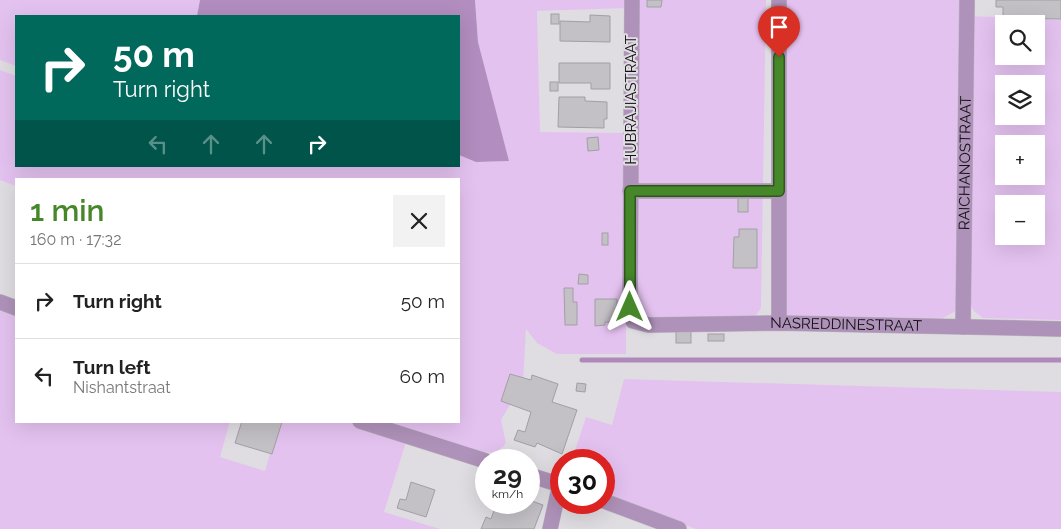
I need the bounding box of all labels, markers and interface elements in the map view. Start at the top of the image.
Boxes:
pin [758,6,800,57]
icon: arrive [765,13,793,41]
map controls [995,15,1045,245]
button: search [995,15,1045,65]
text: 50 m [113,34,195,75]
icon: right [30,35,95,100]
street label: HUBRAJIASTRAAT [622,35,640,165]
button: layers [995,75,1045,125]
text: Turn right [113,76,210,102]
street label: RAICHANOSTRAAT [955,96,975,230]
icon: left [144,130,172,158]
icon: ahead [197,130,225,158]
icon: ahead [250,130,278,158]
icon: right [303,130,331,158]
button: + [995,135,1045,185]
text: 1 min [30,193,105,228]
button: close [393,195,445,247]
button: − [995,195,1045,245]
text: 160 m · 17:32 [30,230,121,249]
position arrow [603,280,655,332]
icon: right [30,287,58,315]
text: Turn right [73,290,162,312]
text: 50 m [401,290,445,312]
street label: NASREDDINESTRAAT [770,314,922,335]
text: Turn left [73,356,150,378]
icon: left [30,362,58,390]
text: 60 m [400,365,445,387]
text: Nishantstraat [73,378,171,397]
speed limit sign: 30 [550,449,615,514]
text: 29 [493,460,522,490]
text: km/h [492,487,523,501]

